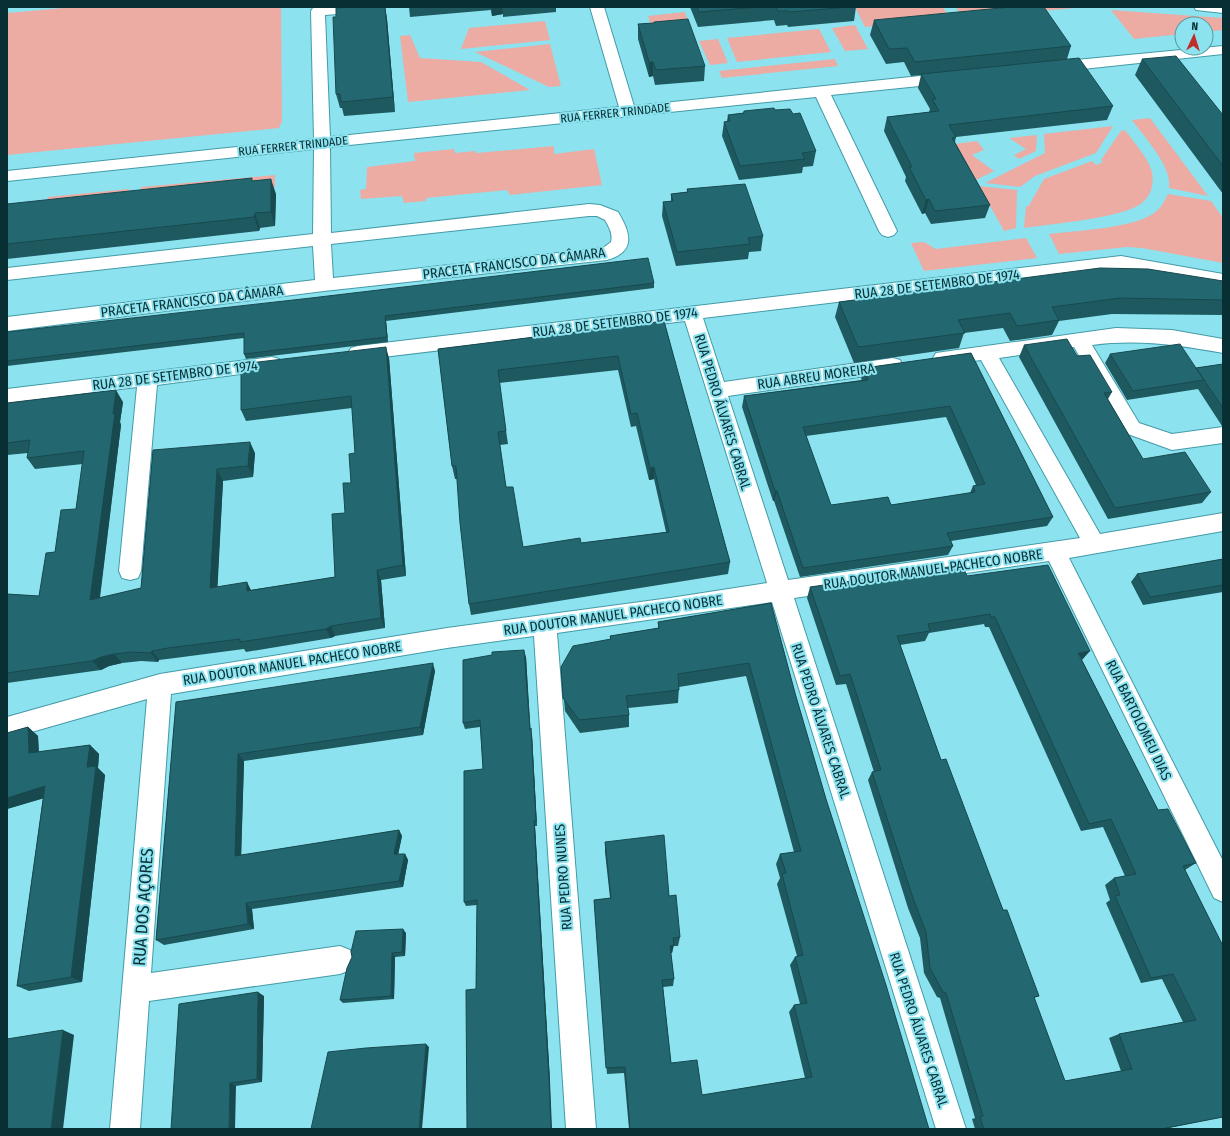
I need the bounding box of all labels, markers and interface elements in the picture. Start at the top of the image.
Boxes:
north arrow [1174,16,1214,56]
text: N [1191,20,1198,33]
street label: RUA FERRER TRINDADE [560,100,671,126]
street label: RUA FERRER TRINDADE [238,133,349,159]
street label: PRACETA FRANCISCO DA CÂMARA [422,243,607,283]
street label: RUA 28 DE SETEMBRO DE 1974 [853,266,1021,303]
street label: PRACETA FRANCISCO DA CÂMARA [100,281,285,321]
street label: RUA 28 DE SETEMBRO DE 1974 [531,304,699,341]
street label: RUA PEDRO ÁLVARES CABRAL [691,332,755,492]
street label: RUA 28 DE SETEMBRO DE 1974 [91,357,259,394]
street label: RUA ABREU MOREIRA [756,360,877,393]
street label: RUA DOUTOR MANUEL PACHECO NOBRE [822,546,1044,593]
street label: RUA DOUTOR MANUEL PACHECO NOBRE [502,592,724,639]
street label: RUA DOUTOR MANUEL PACHECO NOBRE [182,638,403,689]
street label: RUA PEDRO ÁLVARES CABRAL [787,641,855,801]
street label: RUA BARTOLOMEU DIAS [1102,657,1175,783]
street label: RUA PEDRO NUNES [551,823,576,931]
street label: RUA DOS AÇORES [129,847,158,967]
street label: RUA PEDRO ÁLVARES CABRAL [885,950,953,1110]

